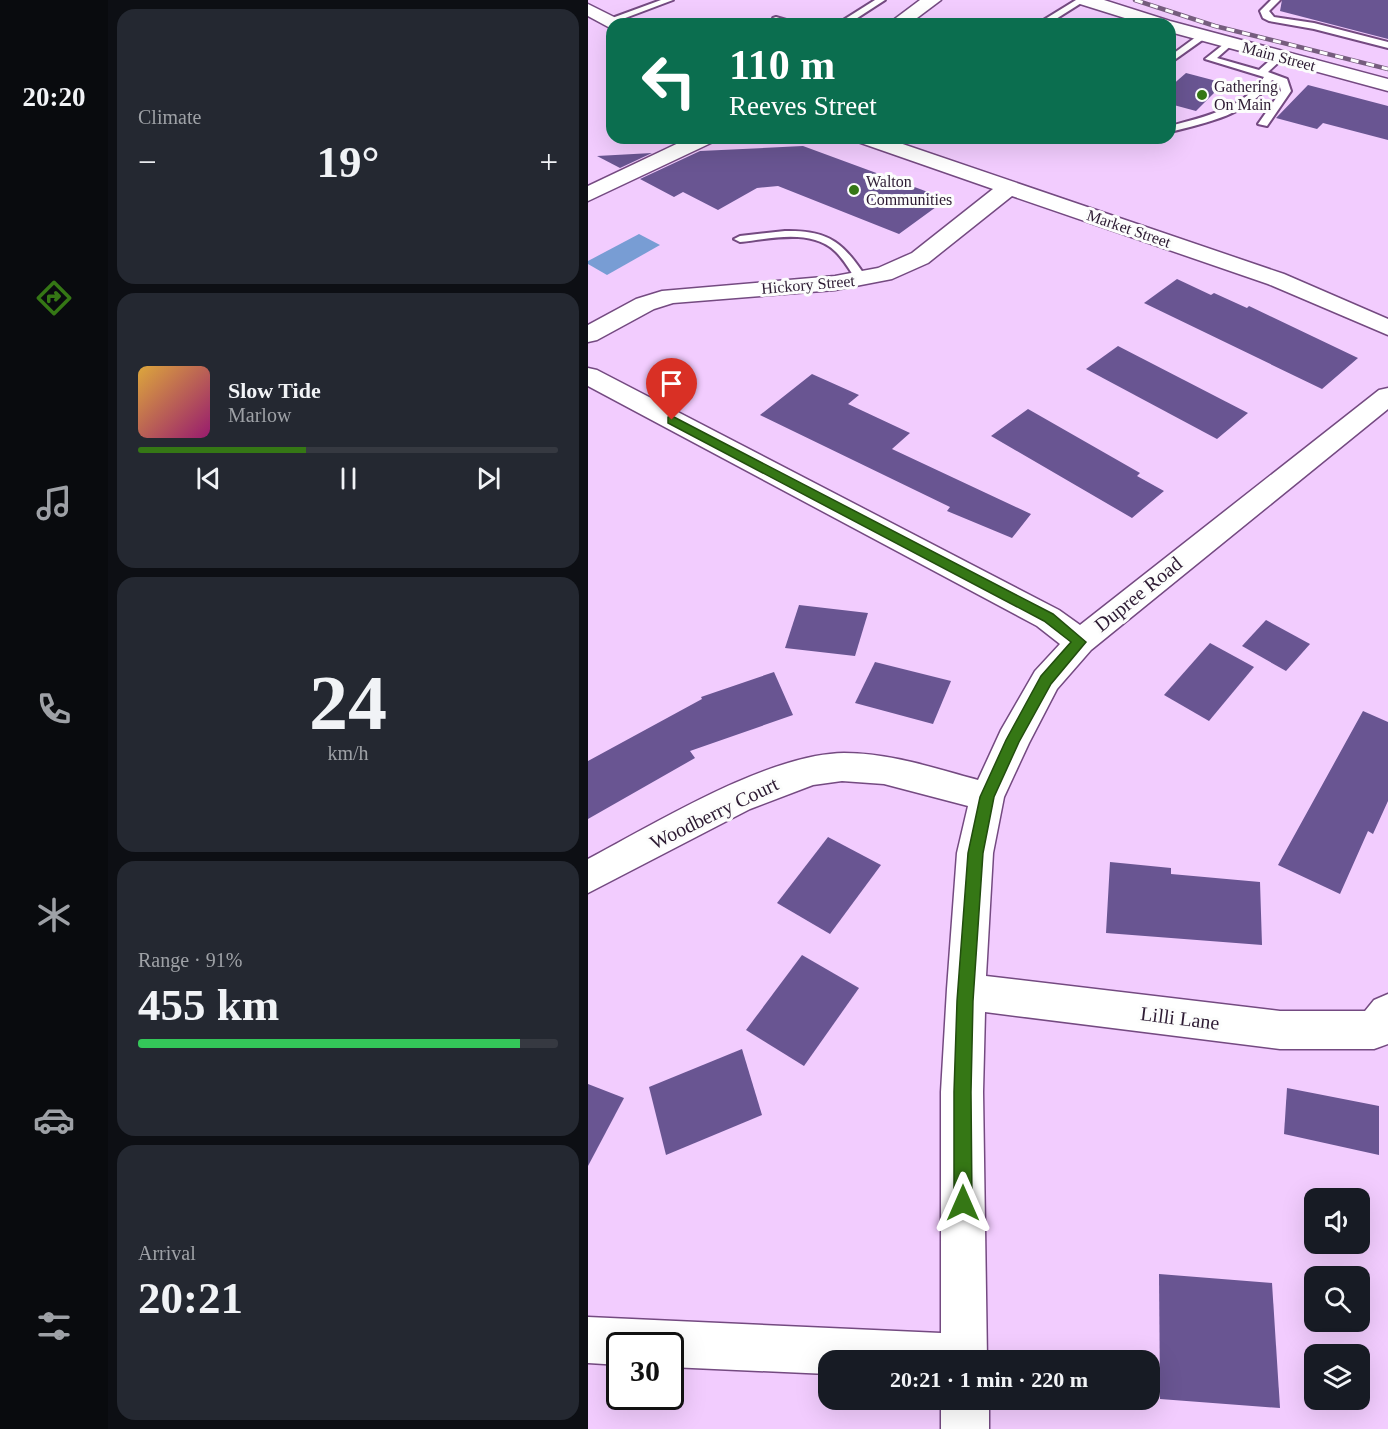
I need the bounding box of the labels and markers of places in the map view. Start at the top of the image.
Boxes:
place label: Gathering On Main [1214,78,1278,113]
marker: Gathering On Main [1195,88,1209,102]
place label: Walton Communities [866,173,952,208]
marker: Walton Communities [847,183,861,197]
pin [646,358,697,420]

